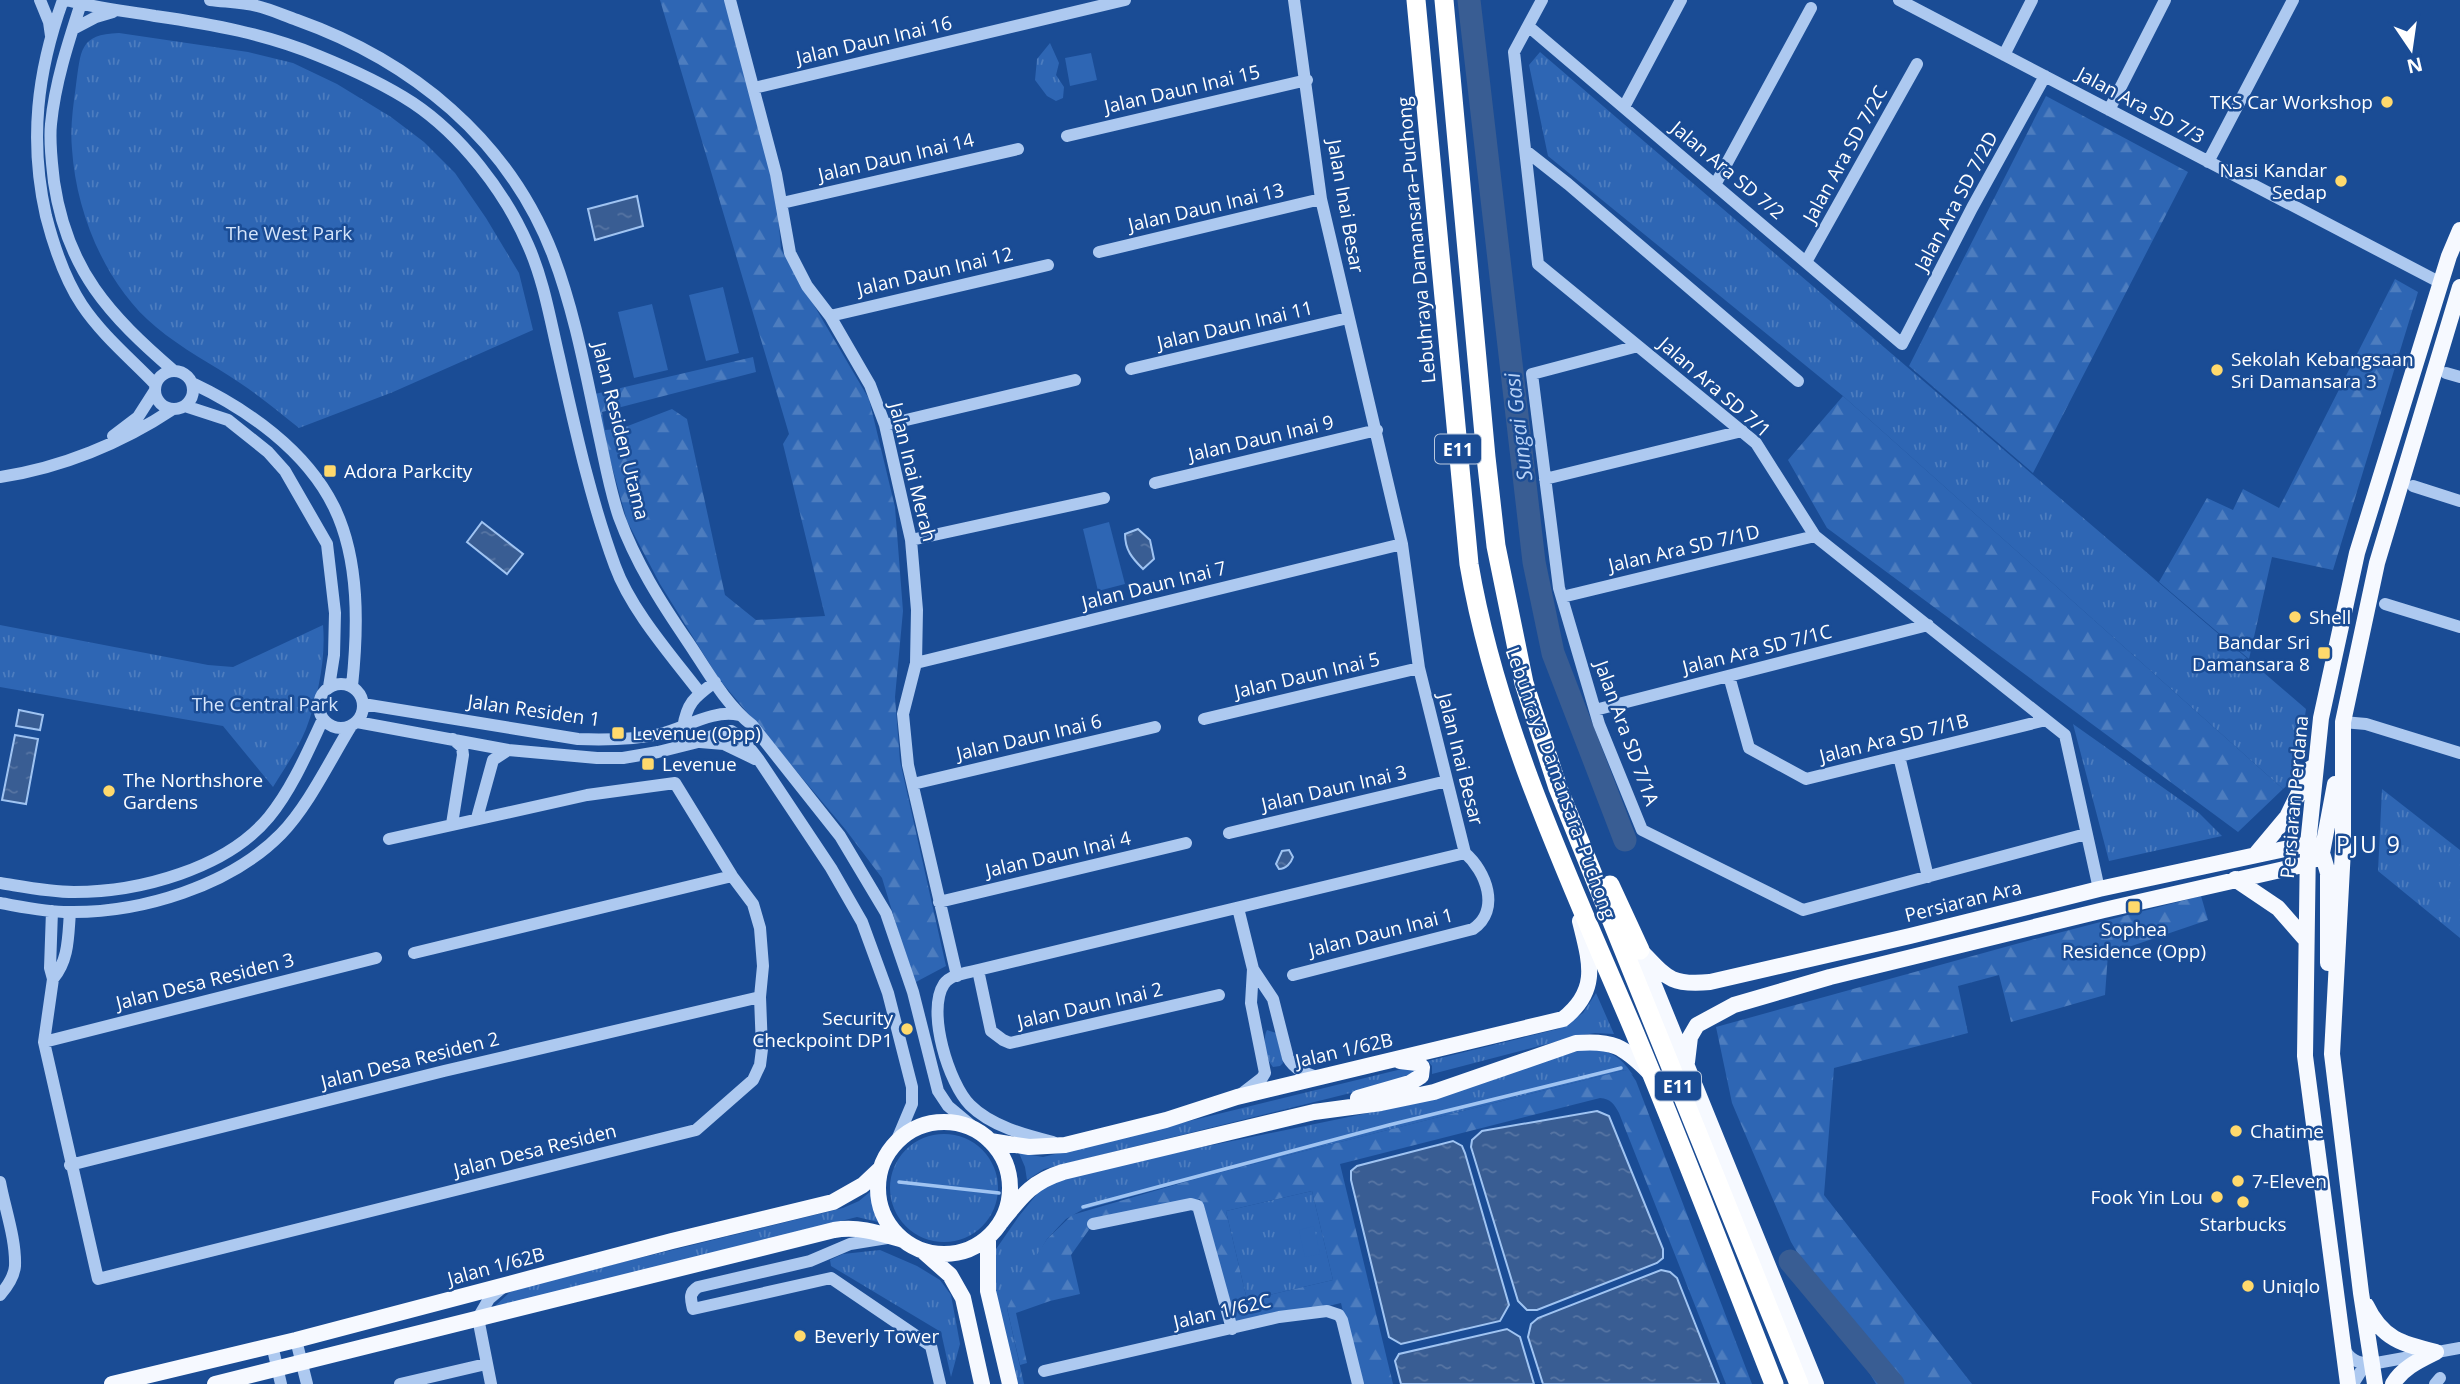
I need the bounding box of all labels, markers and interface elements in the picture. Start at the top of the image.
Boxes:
street label: Jalan Daun Inai 16 [792,9,954,71]
north arrow [2376,14,2446,84]
text: N [2404,51,2425,80]
street label: Jalan Daun Inai 15 [1100,58,1262,120]
street label: Jalan Ara SD 7/3 [2071,60,2209,150]
street label: Jalan Ara SD 7/2C [1796,81,1893,229]
place label: TKS Car Workshop [2210,89,2373,115]
marker: TKS Car Workshop [2379,94,2395,110]
street label: Lebuhraya Damansara–Puchong [1391,96,1441,384]
street label: Jalan Ara SD 7/2 [1664,114,1790,225]
street label: Jalan Daun Inai 14 [814,126,977,188]
street label: Jalan Ara SD 7/2D [1907,127,2004,277]
street label: Jalan Inai Besar [1321,135,1371,275]
place label: Nasi Kandar Sedap [2220,157,2327,205]
marker: Nasi Kandar Sedap [2333,173,2349,189]
street label: Jalan Daun Inai 13 [1124,176,1286,238]
park label: The West Park [226,220,352,246]
street label: Jalan Daun Inai 12 [853,240,1015,302]
street label: Jalan Daun Inai 11 [1153,294,1315,356]
street label: Jalan Ara SD 7/1 [1652,330,1777,443]
street label: Jalan Residen Utama [586,338,656,522]
place label: Sekolah Kebangsaan Sri Damansara 3 [2231,346,2414,394]
marker: Sekolah Kebangsaan Sri Damansara 3 [2209,362,2225,378]
water label: Sungai Gasi [1497,371,1539,483]
street label: Jalan Inai Merah [883,398,943,544]
street label: Jalan Daun Inai 9 [1184,409,1336,468]
road number: E11 [1435,434,1481,463]
place label: Adora Parkcity [344,458,473,484]
marker: Adora Parkcity [322,463,338,479]
street label: Jalan Ara SD 7/1D [1604,518,1762,578]
street label: Jalan Daun Inai 7 [1077,554,1229,616]
place label: Shell [2309,604,2351,630]
marker: Shell [2287,609,2303,625]
street label: Jalan Ara SD 7/1C [1678,618,1834,681]
place label: Bandar Sri Damansara 8 [2192,629,2310,677]
street label: Lebuhraya Damansara–Puchong [1500,643,1622,923]
marker: Bandar Sri Damansara 8 [2316,645,2332,661]
street label: Jalan Daun Inai 5 [1230,646,1382,705]
street label: Jalan Ara SD 7/1A [1588,655,1665,809]
street label: Jalan Residen 1 [464,688,602,732]
street label: Jalan Inai Besar [1432,688,1490,828]
park label: The Central Park [192,691,338,717]
street label: Jalan Ara SD 7/1B [1815,707,1971,770]
street label: Jalan Daun Inai 6 [952,708,1104,767]
street label: Persiaran Perdana [2274,714,2314,880]
place label: Levenue (Opp) [632,720,761,746]
marker: Levenue (Opp) [610,725,626,741]
place label: Levenue [662,751,737,777]
marker: Levenue [640,756,656,772]
street label: Jalan Daun Inai 3 [1257,759,1409,818]
place label: The Northshore Gardens [123,767,263,815]
marker: The Northshore Gardens [101,783,117,799]
street label: Jalan Daun Inai 4 [981,825,1133,884]
district label: PJU 9 [2336,828,2402,860]
street label: Persiaran Ara [1902,874,2024,928]
marker: Sophea Residence (Opp) [2126,899,2142,915]
street label: Jalan Daun Inai 1 [1304,901,1456,963]
place label: Sophea Residence (Opp) [2062,916,2206,964]
street label: Jalan Desa Residen 3 [111,946,297,1016]
street label: Jalan Daun Inai 2 [1013,976,1165,1035]
place label: Security Checkpoint DP1 [752,1005,893,1053]
marker: Security Checkpoint DP1 [899,1021,915,1037]
street label: Jalan Desa Residen 2 [316,1025,502,1095]
street label: Jalan 1/62B [1291,1026,1395,1074]
road number: E11 [1655,1072,1701,1100]
street label: Jalan Desa Residen [449,1117,619,1183]
place label: Chatime [2250,1118,2324,1144]
marker: Chatime [2228,1123,2244,1139]
place label: 7-Eleven [2252,1168,2327,1194]
marker: 7-Eleven [2230,1173,2246,1189]
place label: Fook Yin Lou [2090,1184,2203,1210]
marker: Fook Yin Lou [2209,1189,2225,1205]
marker: Starbucks [2235,1194,2251,1210]
place label: Starbucks [2200,1211,2286,1237]
street label: Jalan 1/62B [443,1241,547,1292]
place label: Uniqlo [2262,1273,2320,1299]
marker: Uniqlo [2240,1278,2256,1294]
street label: Jalan 1/62C [1169,1287,1273,1335]
place label: Beverly Tower [814,1323,939,1349]
marker: Beverly Tower [792,1328,808,1344]

